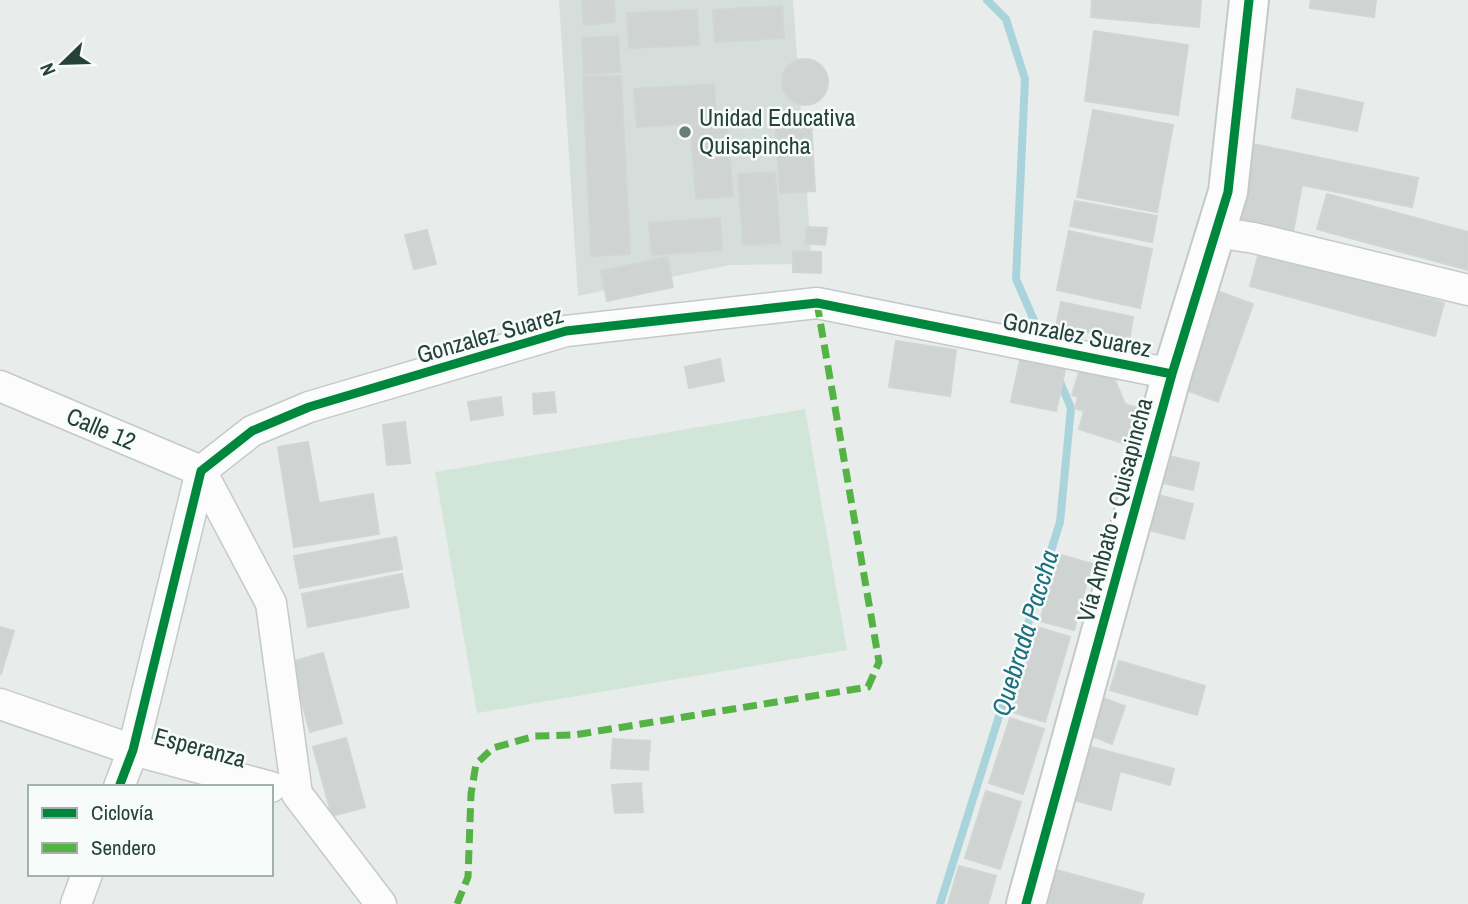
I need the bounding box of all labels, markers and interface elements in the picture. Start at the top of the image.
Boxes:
north arrow [28,28,98,98]
text: N [33,59,62,80]
place label: Unidad Educativa Quisapincha [699,101,856,161]
marker: Unidad Educativa Quisapincha [677,124,693,140]
street label: Gonzalez Suarez [413,298,567,370]
street label: Gonzalez Suarez [1000,304,1154,364]
street label: Vía Ambato - Quisapincha [1069,394,1159,625]
street label: Calle 12 [62,399,141,457]
water label: Quebrada Paccha [983,545,1066,720]
street label: Esperanza [151,719,250,775]
legend [28,785,273,876]
text: Ciclovía [91,798,154,827]
text: Sendero [91,833,156,862]

